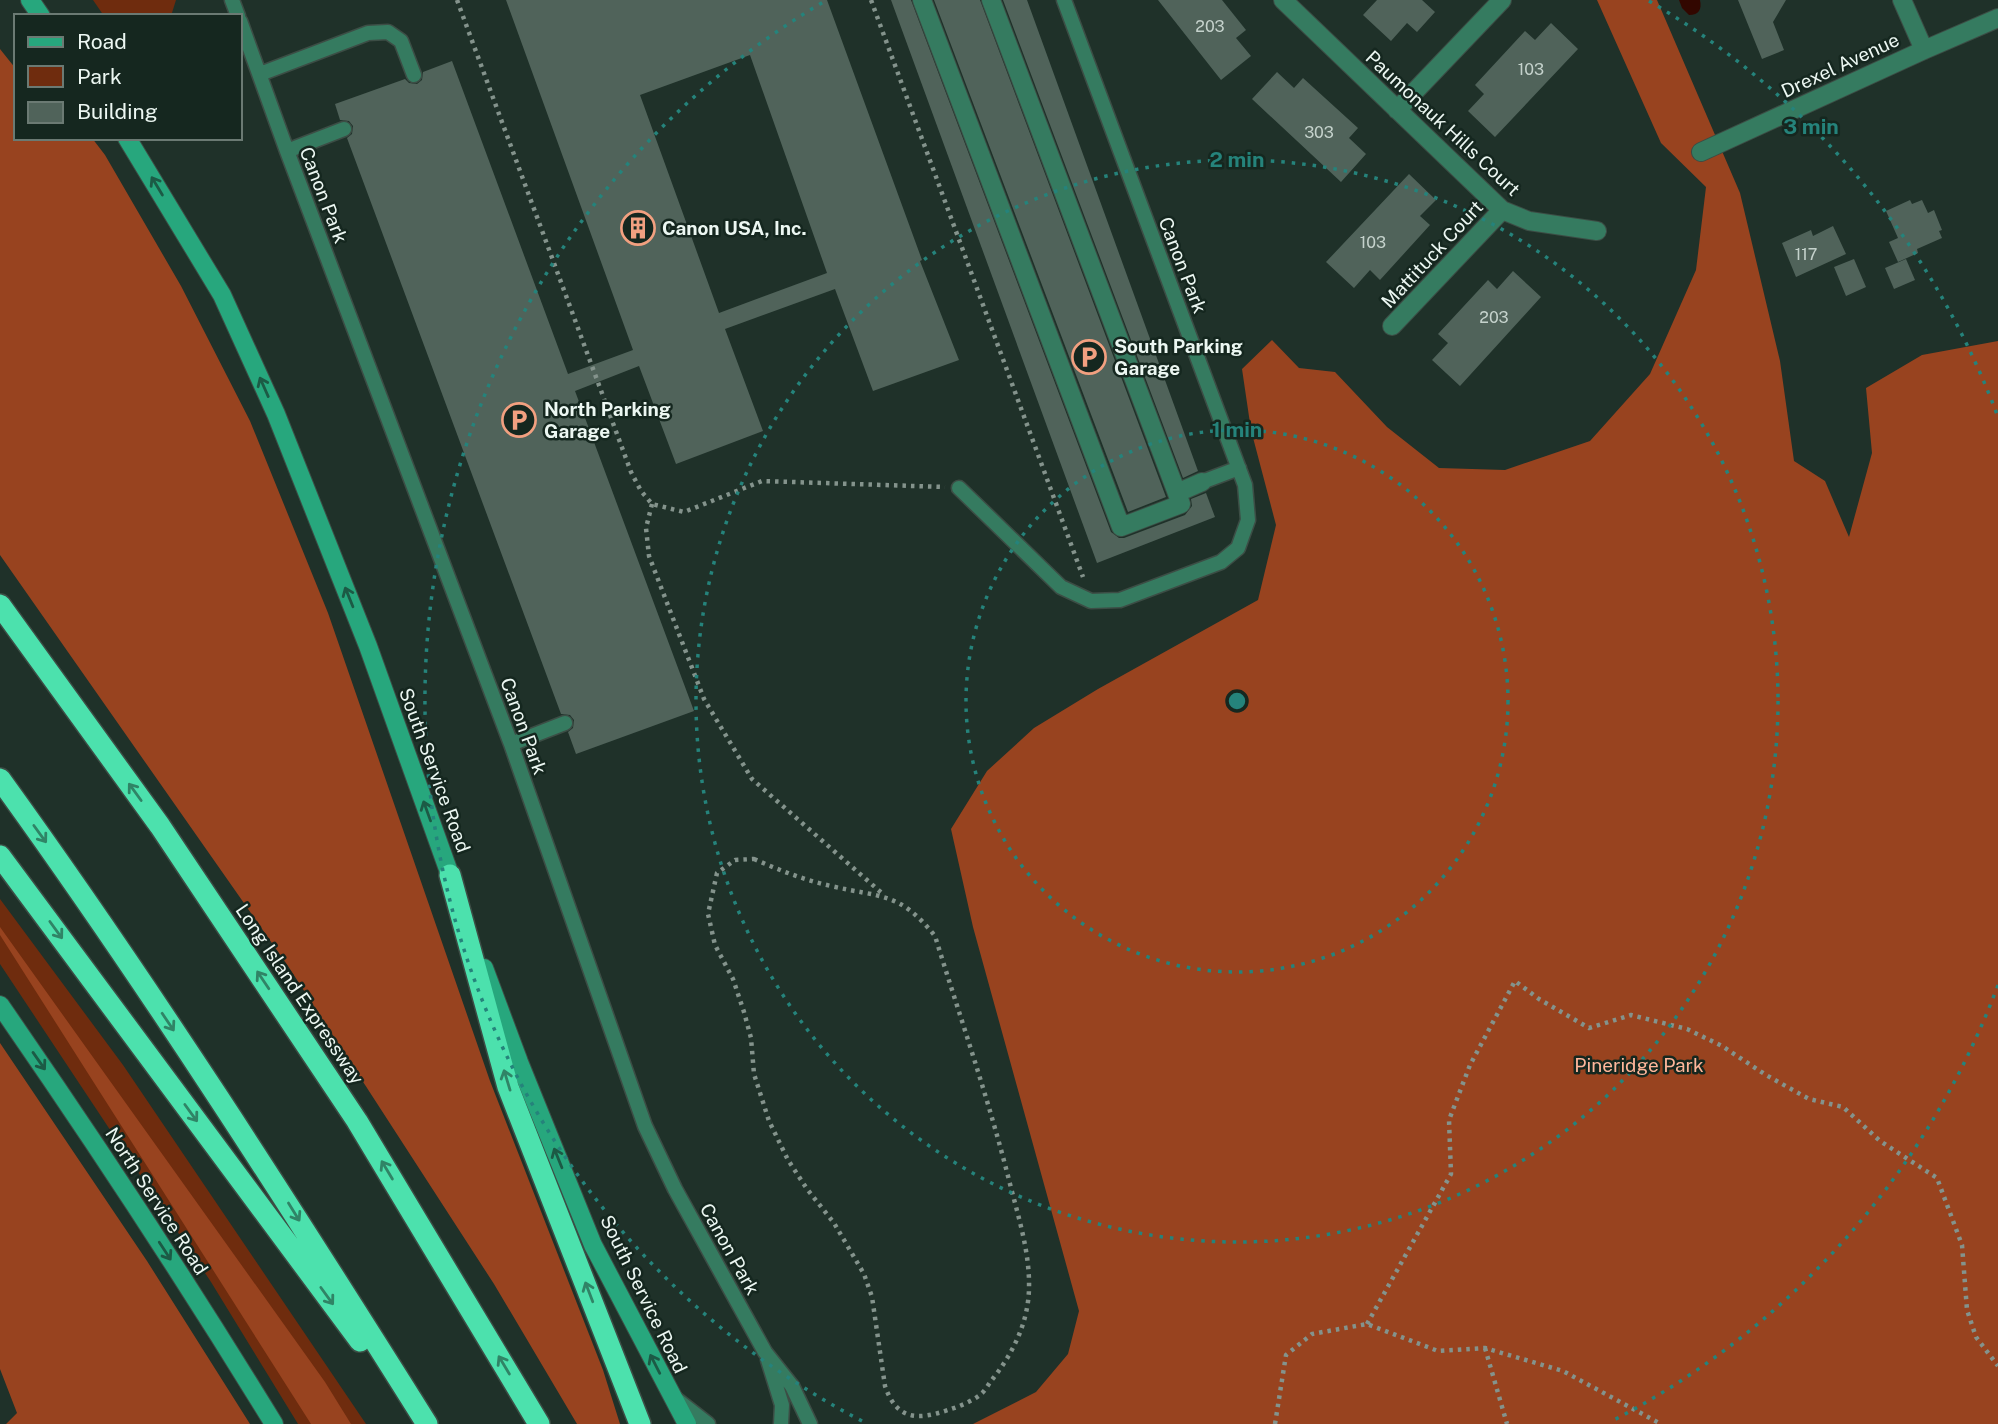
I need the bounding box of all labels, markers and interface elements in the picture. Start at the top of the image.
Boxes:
legend [14,14,242,140]
house number: 203 [1195,17,1225,36]
street label: Drexel Avenue [1778,28,1902,102]
text: Road [77,29,127,54]
street label: Paumonauk Hills Court [1361,46,1525,200]
house number: 103 [1518,60,1544,79]
text: Park [77,64,122,89]
text: Building [77,99,158,124]
text: 3 min [1783,114,1839,139]
house number: 303 [1304,123,1334,142]
street label: Canon Park [296,144,353,247]
text: 2 min [1209,147,1265,172]
one-way arrow [150,176,164,196]
street label: Mattituck Court [1377,196,1487,312]
building icon: Canon USA, Inc. [619,209,657,247]
street label: Canon Park [1155,214,1212,317]
place label: Canon USA, Inc. [662,217,807,239]
house number: 103 [1360,233,1386,252]
house number: 117 [1795,245,1817,264]
house number: 203 [1479,308,1509,327]
place label: South Parking Garage [1114,335,1243,379]
parking icon: South Parking Garage [1070,338,1108,376]
one-way arrow [257,376,270,398]
place label: North Parking Garage [544,398,671,442]
parking icon: North Parking Garage [500,401,538,439]
text: 1 min [1212,417,1262,442]
one-way arrow [341,587,354,609]
street label: Canon Park [496,675,552,778]
street label: South Service Road [395,685,475,855]
centre of rings [1225,689,1249,713]
one-way arrow [128,783,142,802]
one-way arrow [420,800,433,822]
one-way arrow [33,824,47,843]
street label: Long Island Expressway [231,900,369,1088]
one-way arrow [49,920,63,939]
one-way arrow [256,971,270,990]
one-way arrow [161,1012,175,1031]
one-way arrow [32,1051,46,1070]
park label: Pineridge Park [1574,1054,1704,1076]
one-way arrow [499,1069,512,1091]
one-way arrow [184,1103,199,1122]
street label: North Service Road [101,1123,213,1279]
one-way arrow [551,1148,564,1169]
one-way arrow [380,1161,394,1181]
street label: Canon Park [696,1199,764,1299]
one-way arrow [286,1202,301,1221]
street label: South Service Road [596,1211,692,1377]
one-way arrow [158,1240,172,1260]
one-way arrow [581,1282,594,1303]
one-way arrow [319,1286,334,1305]
one-way arrow [647,1354,661,1375]
one-way arrow [497,1356,511,1376]

